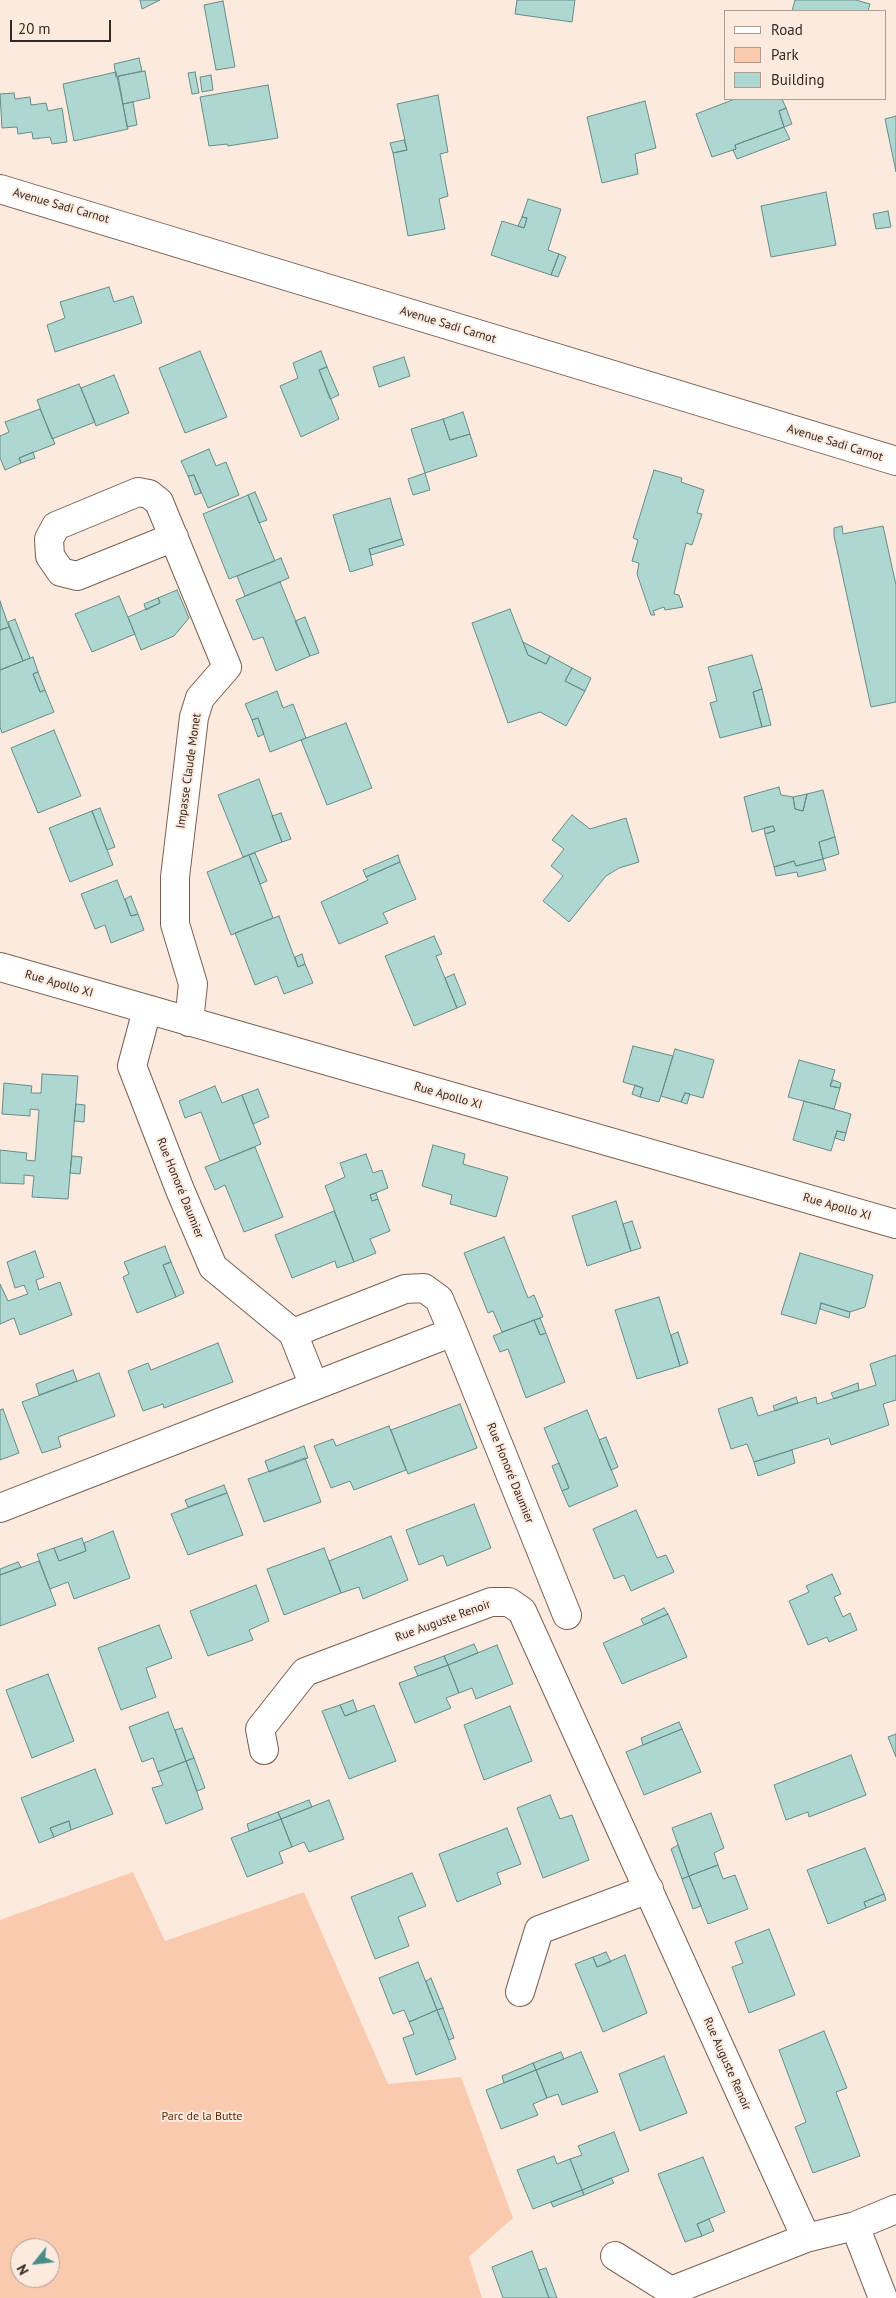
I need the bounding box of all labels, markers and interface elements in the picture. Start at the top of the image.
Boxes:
scale bar [12,10,114,42]
legend [724,10,886,100]
text: 20 m [18,19,51,38]
text: Road [771,20,803,39]
text: Park [771,45,799,64]
text: Building [771,70,825,89]
street label: Avenue Sadi Carnot [11,185,111,227]
street label: Avenue Sadi Carnot [398,304,498,346]
street label: Avenue Sadi Carnot [785,422,885,464]
street label: Impasse Claude Monet [174,712,204,830]
street label: Rue Apollo XI [23,967,95,1001]
street label: Rue Apollo XI [412,1079,484,1113]
street label: Rue Honoré Daumier [153,1136,207,1240]
street label: Rue Apollo XI [801,1190,873,1224]
street label: Rue Honoré Daumier [483,1421,537,1525]
street label: Rue Auguste Renoir [393,1597,493,1645]
street label: Rue Auguste Renoir [700,2015,754,2113]
park label: Parc de la Butte [162,2110,242,2124]
north arrow [10,2238,60,2288]
text: N [13,2261,33,2278]

